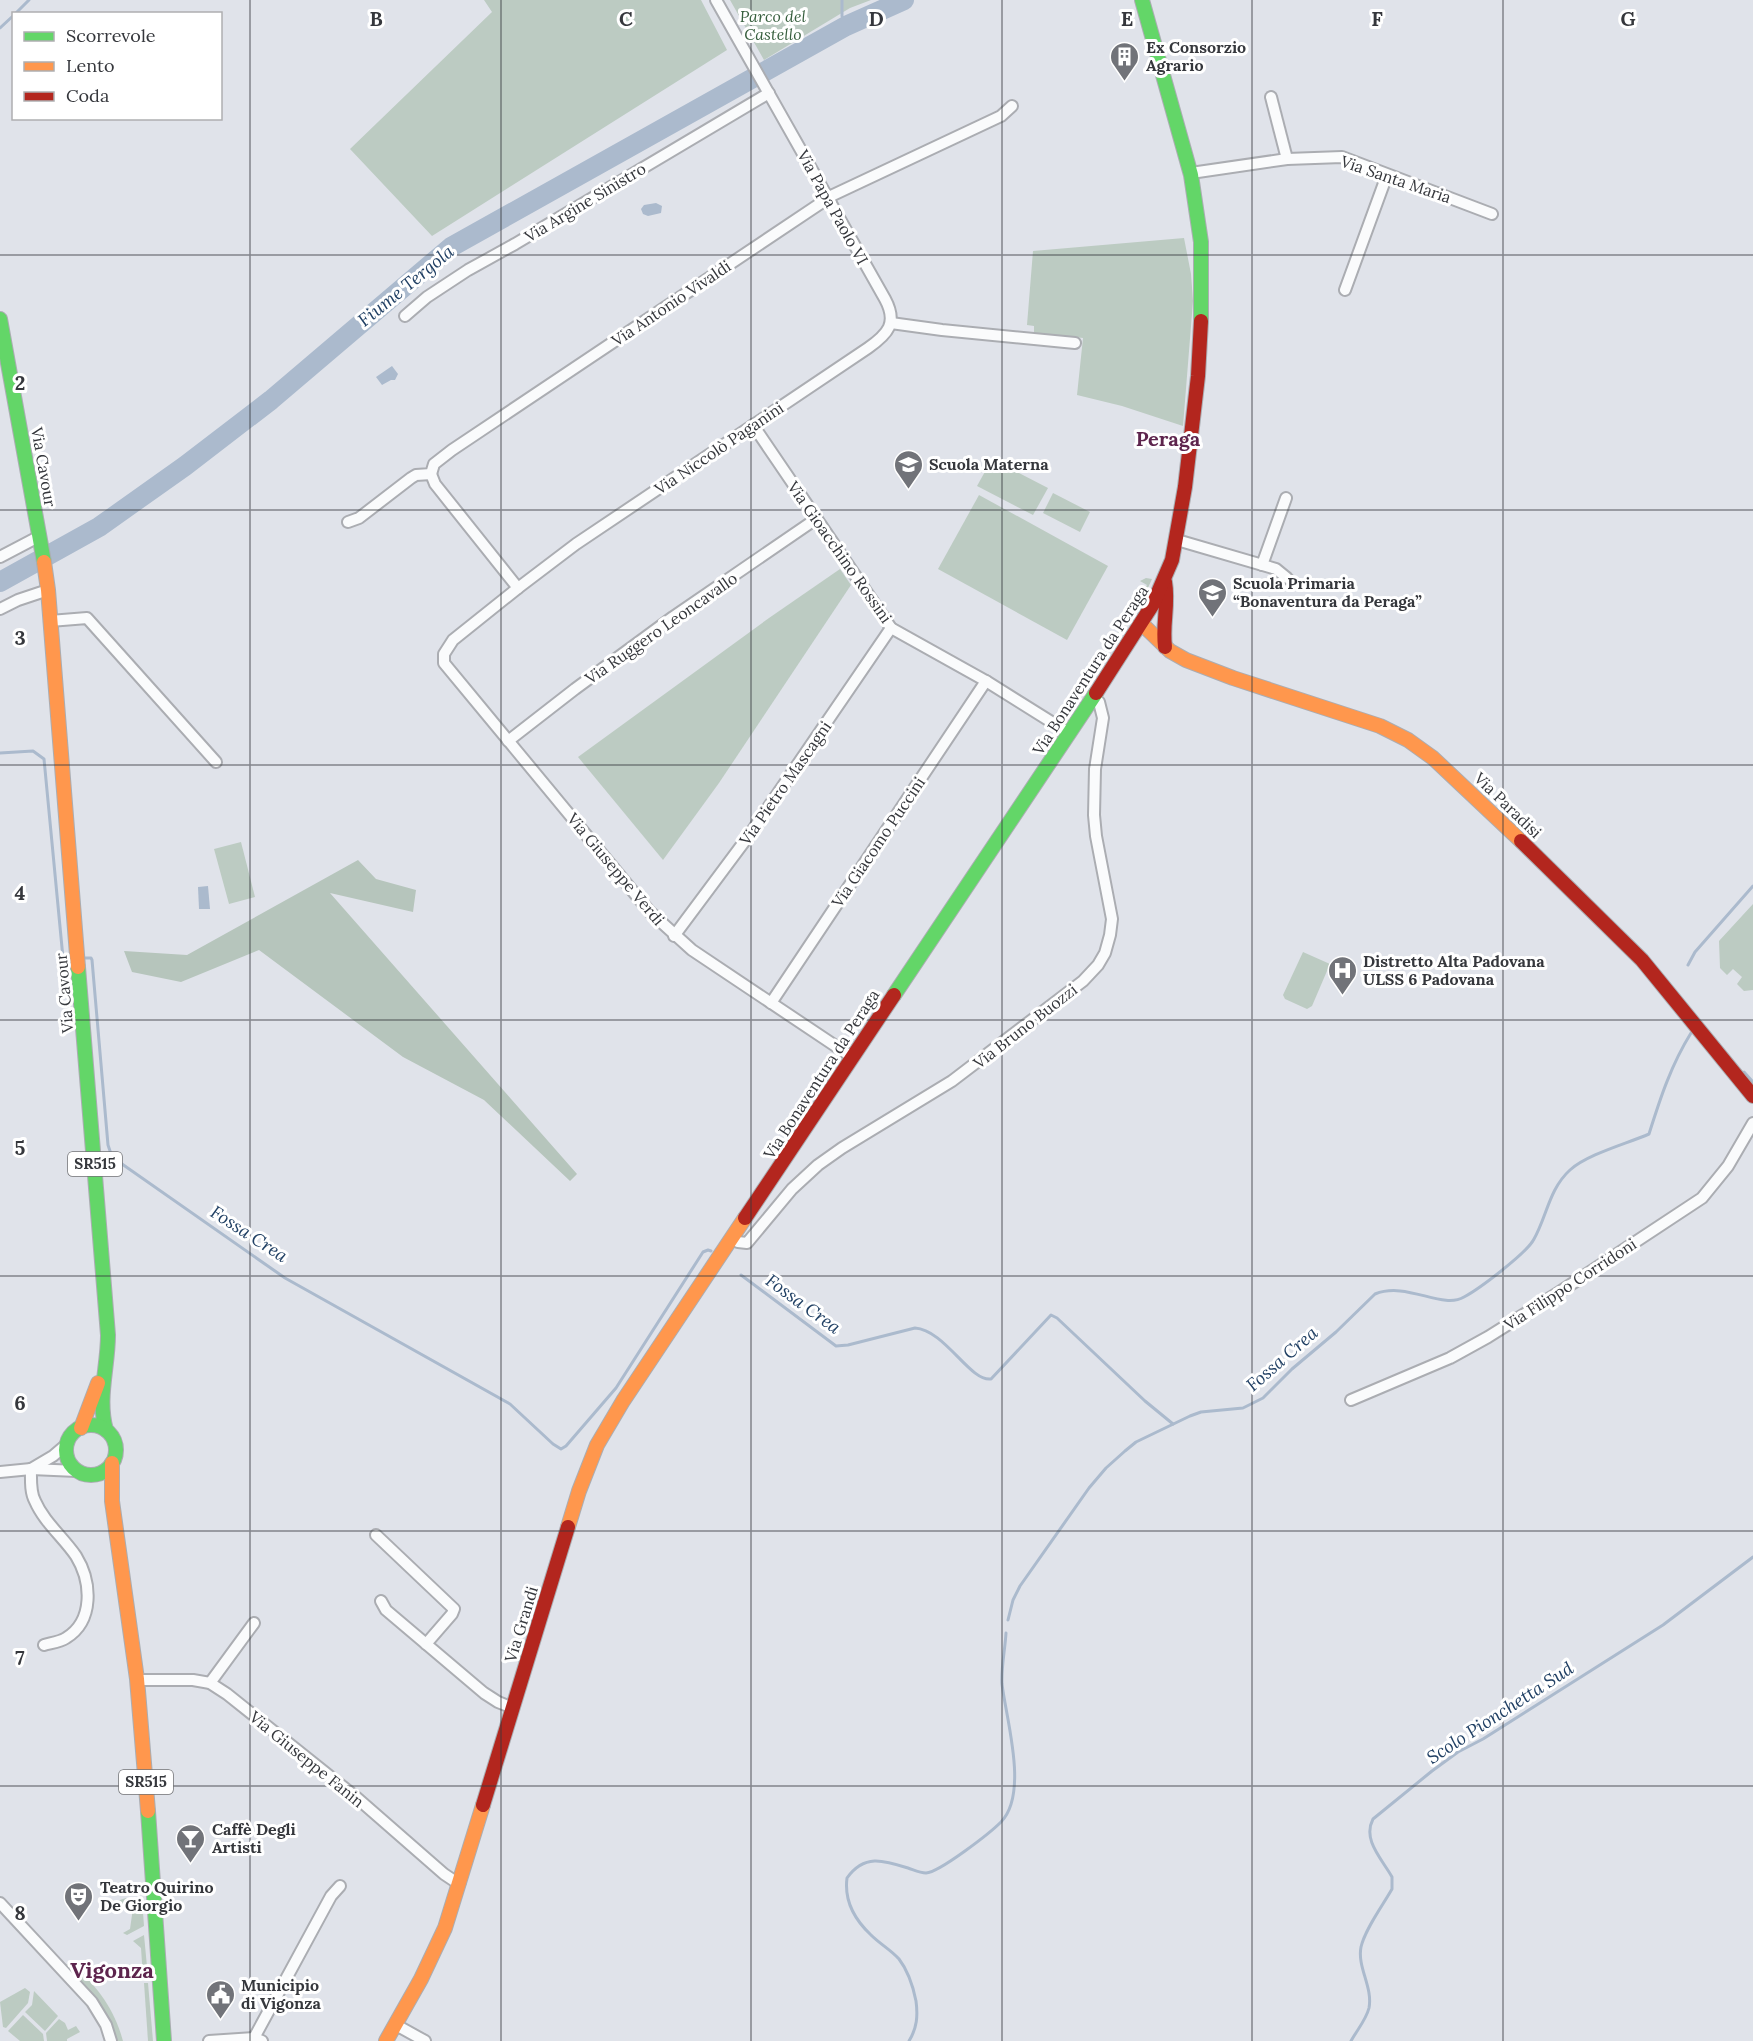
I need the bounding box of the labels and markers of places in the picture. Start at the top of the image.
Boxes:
place label: Ex Consorzio Agrario [1146,37,1246,75]
building icon: Ex Consorzio Agrario [1109,40,1141,82]
school or university icon: Scuola Materna [892,448,924,490]
place label: Scuola Materna [929,454,1049,474]
place label: Scuola Primaria “Bonaventura da Peraga” [1233,573,1422,611]
school or university icon: Scuola Primaria “Bonaventura da Peraga” [1196,576,1228,618]
place label: Distretto Alta Padovana ULSS 6 Padovana [1363,951,1545,989]
hospital icon: Distretto Alta Padovana ULSS 6 Padovana [1326,954,1358,996]
place label: Caffè Degli Artisti [212,1819,296,1857]
bar icon: Caffè Degli Artisti [175,1822,207,1864]
place label: Teatro Quirino De Giorgio [100,1877,214,1915]
theatre icon: Teatro Quirino De Giorgio [63,1880,95,1922]
place label: Municipio di Vigonza [241,1975,321,2013]
public building icon: Municipio di Vigonza [204,1978,236,2020]

